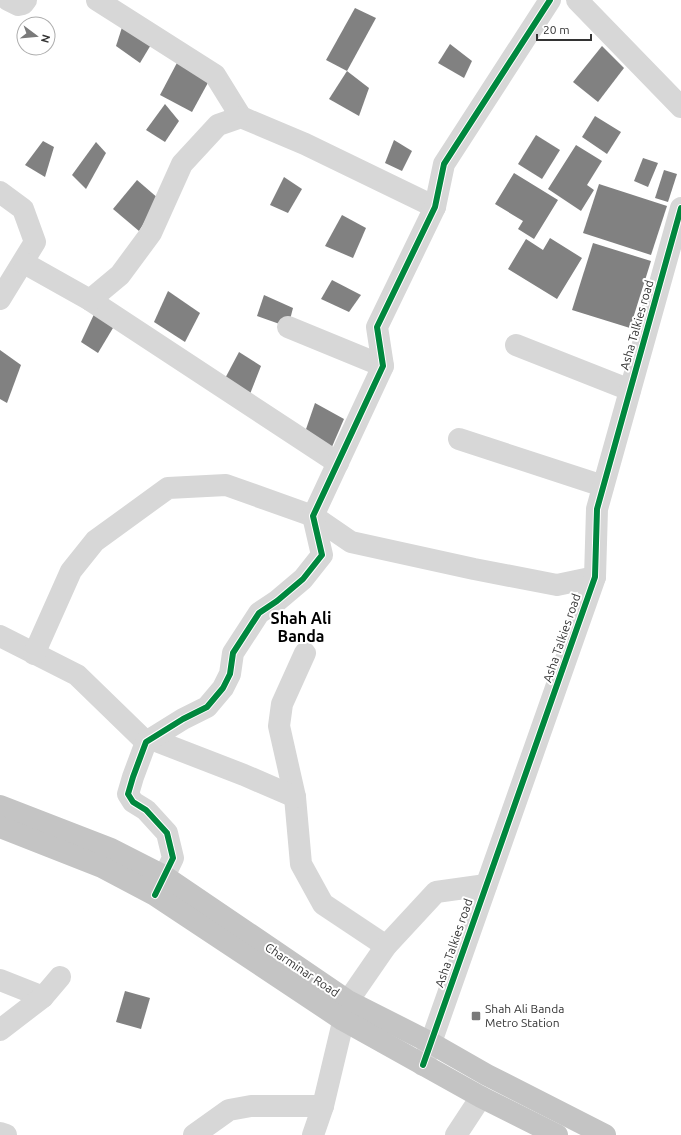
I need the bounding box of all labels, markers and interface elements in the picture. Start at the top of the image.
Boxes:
north arrow [16,16,56,56]
scale bar [537,16,591,42]
text: 20 m [543,23,570,36]
text: N [39,33,53,44]
street label: Asha Talkies road [617,278,656,371]
street label: Asha Talkies road [540,592,583,684]
district label: Shah Ali Banda [271,609,331,645]
street label: Asha Talkies road [432,897,475,989]
street label: Charminar Road [263,940,342,999]
place label: Shah Ali Banda Metro Station [485,1002,564,1029]
marker: Shah Ali Banda Metro Station [470,1010,482,1022]

